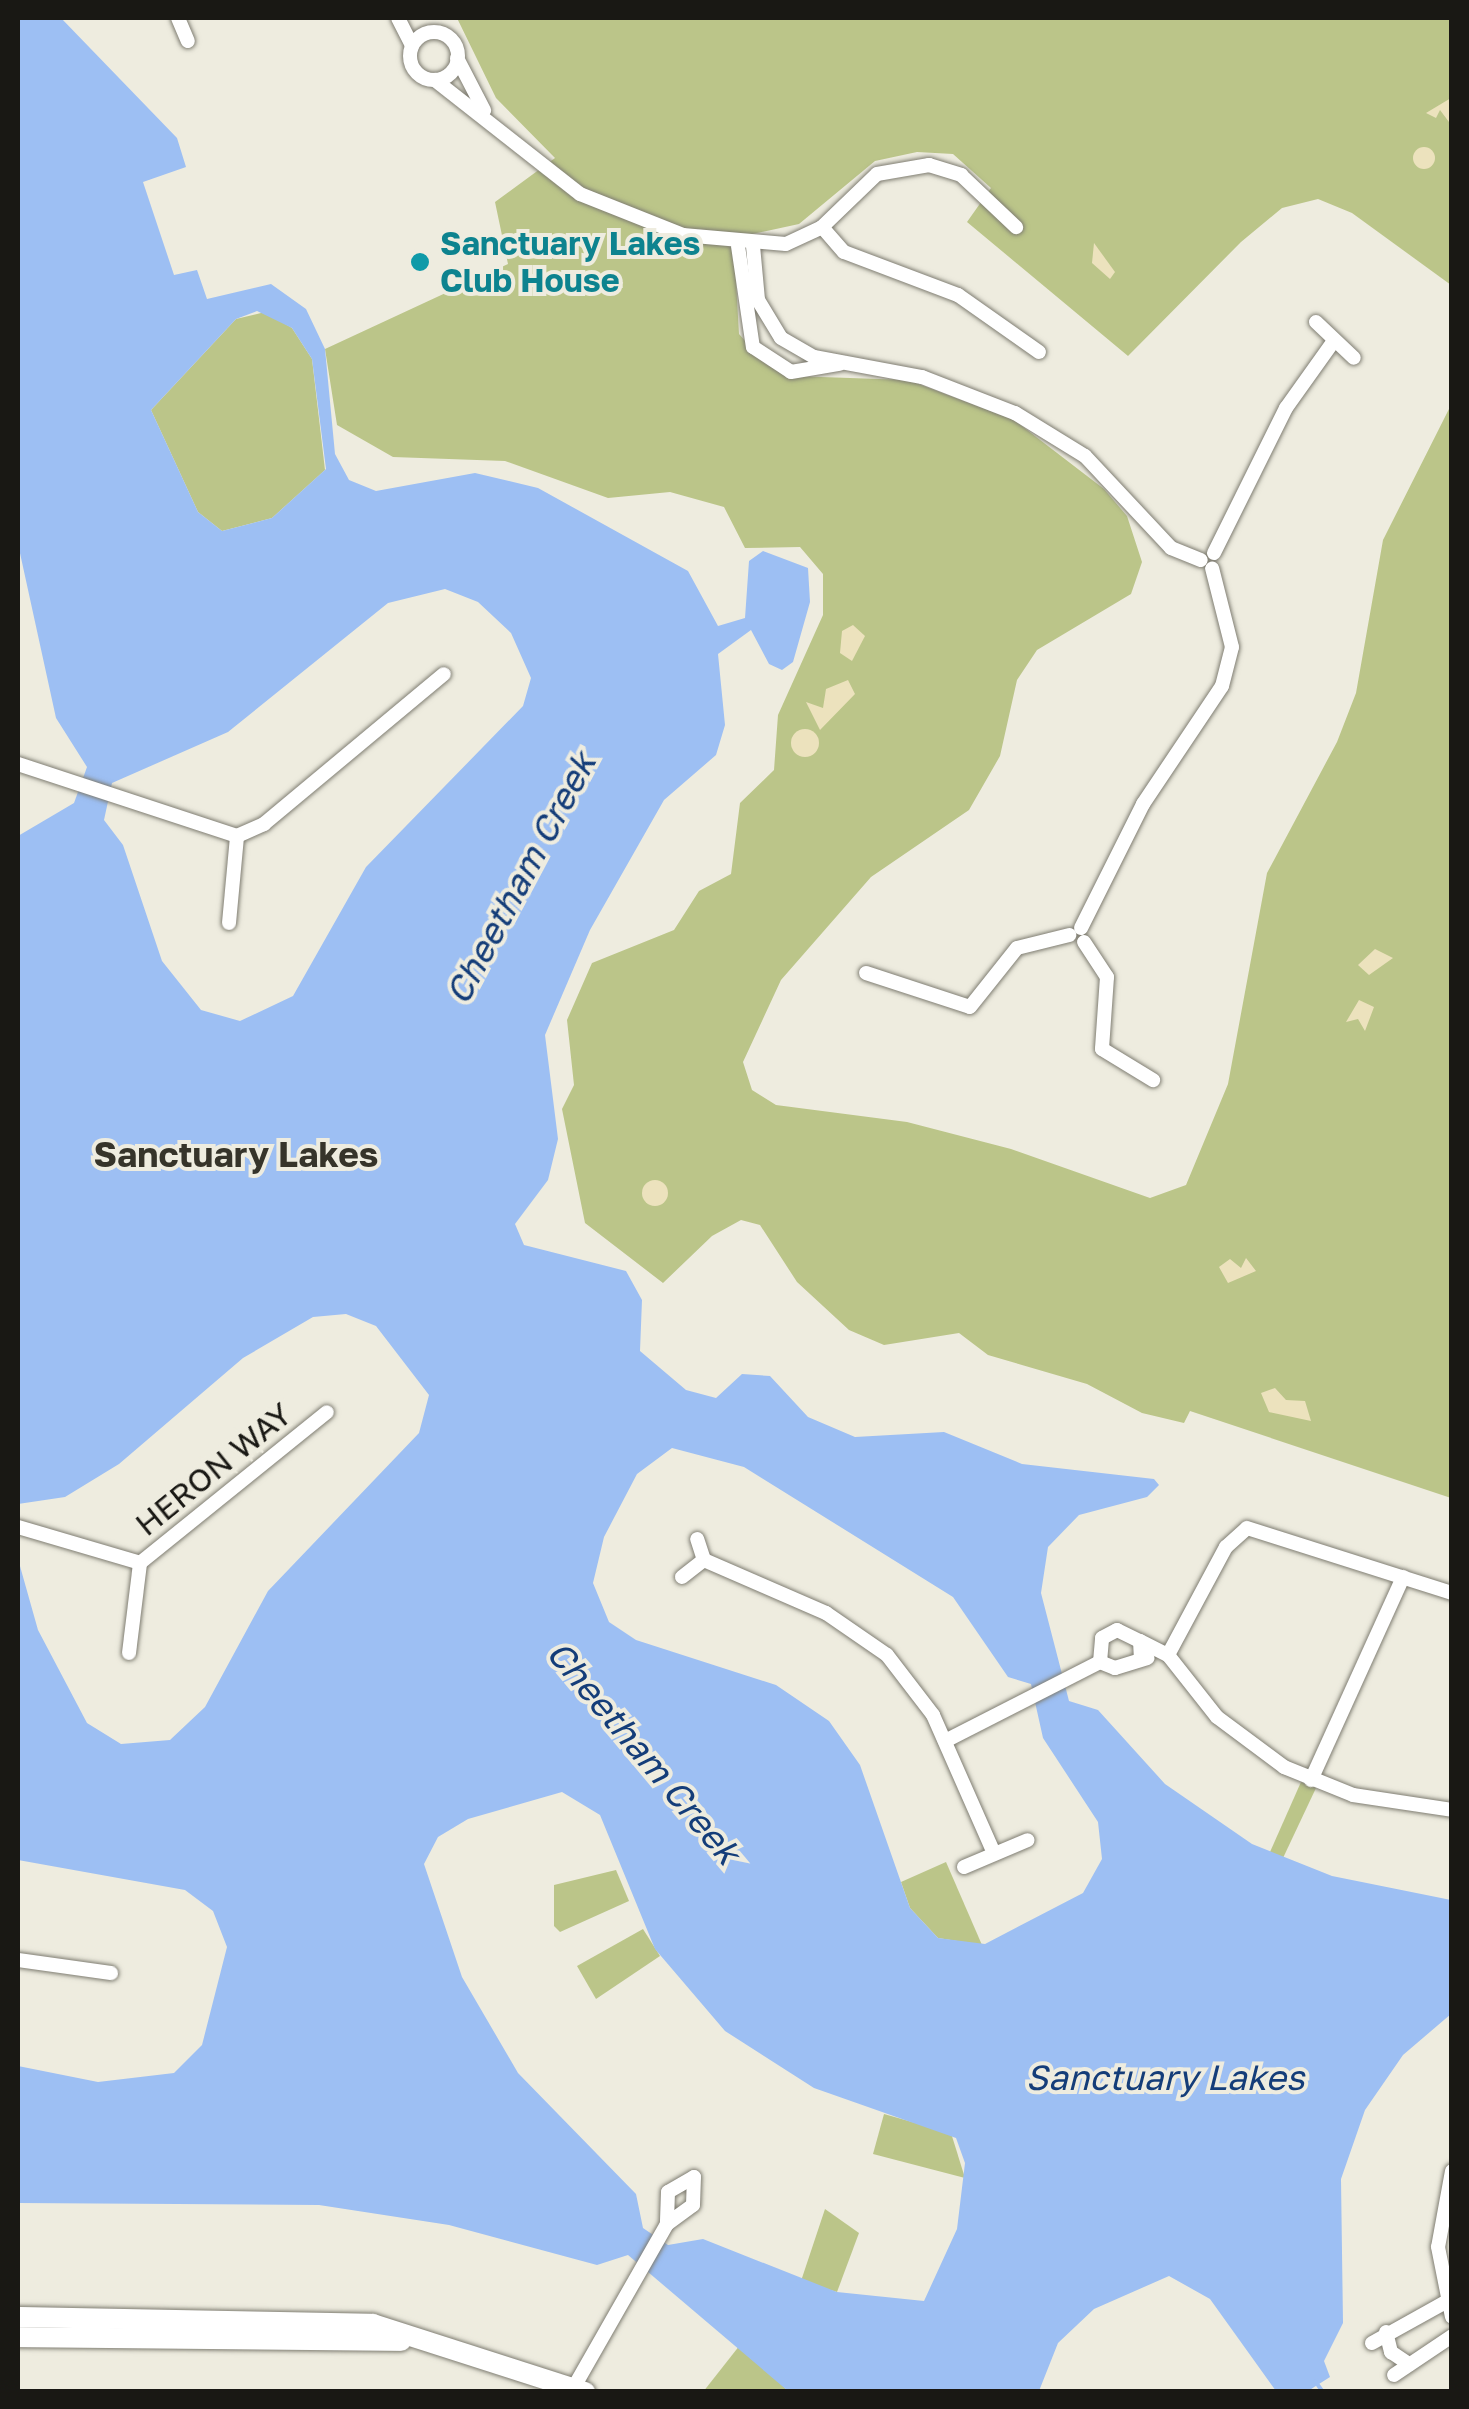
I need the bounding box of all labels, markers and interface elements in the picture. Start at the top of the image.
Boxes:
place label: Sanctuary Lakes Club House [440,225,700,300]
marker: Sanctuary Lakes Club House [409,251,431,273]
water label: Cheetham Creek [436,745,604,1011]
district label: Sanctuary Lakes [94,1133,378,1175]
street label: HERON WAY [127,1395,299,1543]
water label: Cheetham Creek [538,1632,750,1872]
water label: Sanctuary Lakes [1026,2056,1304,2098]

